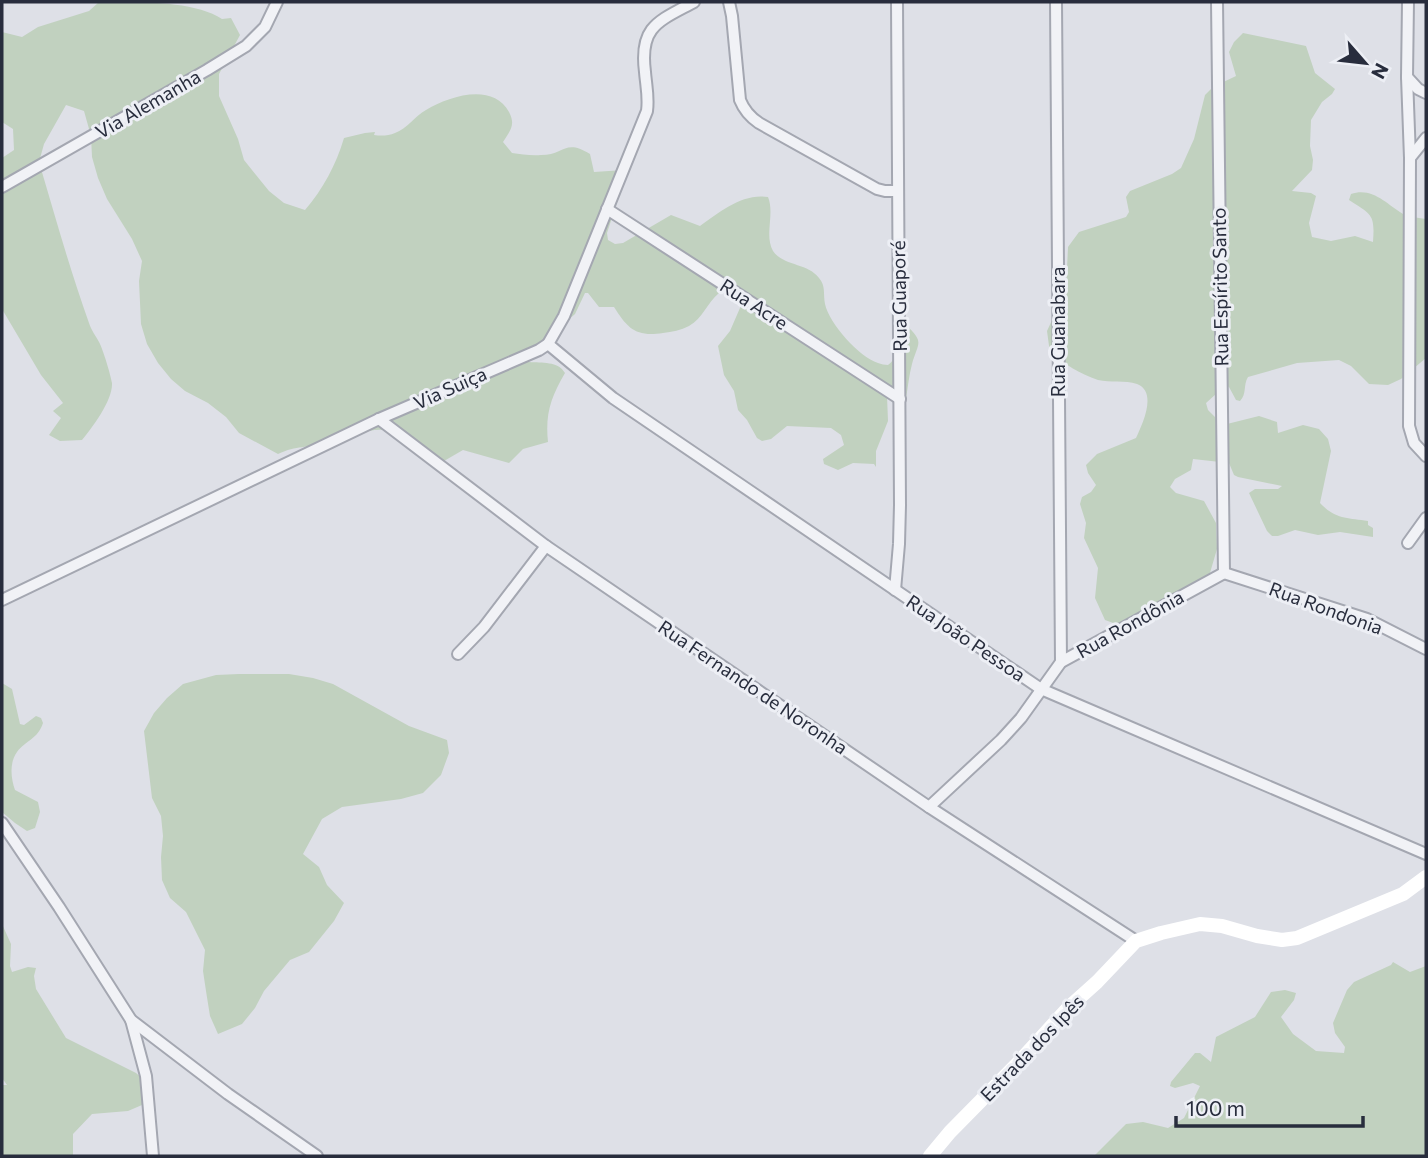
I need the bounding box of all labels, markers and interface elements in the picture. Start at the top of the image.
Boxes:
north arrow [1330,28,1400,98]
text: N [1367,60,1394,83]
street label: Via Alemanha [91,64,204,143]
street label: Rua Espírito Santo [1207,207,1232,367]
street label: Rua Guaporé [886,240,911,352]
street label: Rua Guanabara [1046,267,1069,397]
street label: Rua Acre [716,273,792,334]
street label: Via Suiça [410,361,490,414]
street label: Rua Rondonia [1266,576,1386,639]
street label: Rua Rondônia [1072,585,1187,663]
street label: Rua João Pessoa [902,589,1030,686]
street label: Rua Fernando de Noronha [654,615,852,759]
street label: Estrada dos Ipês [975,990,1088,1106]
scale bar [1176,1084,1363,1128]
text: 100 m [1186,1095,1245,1120]

